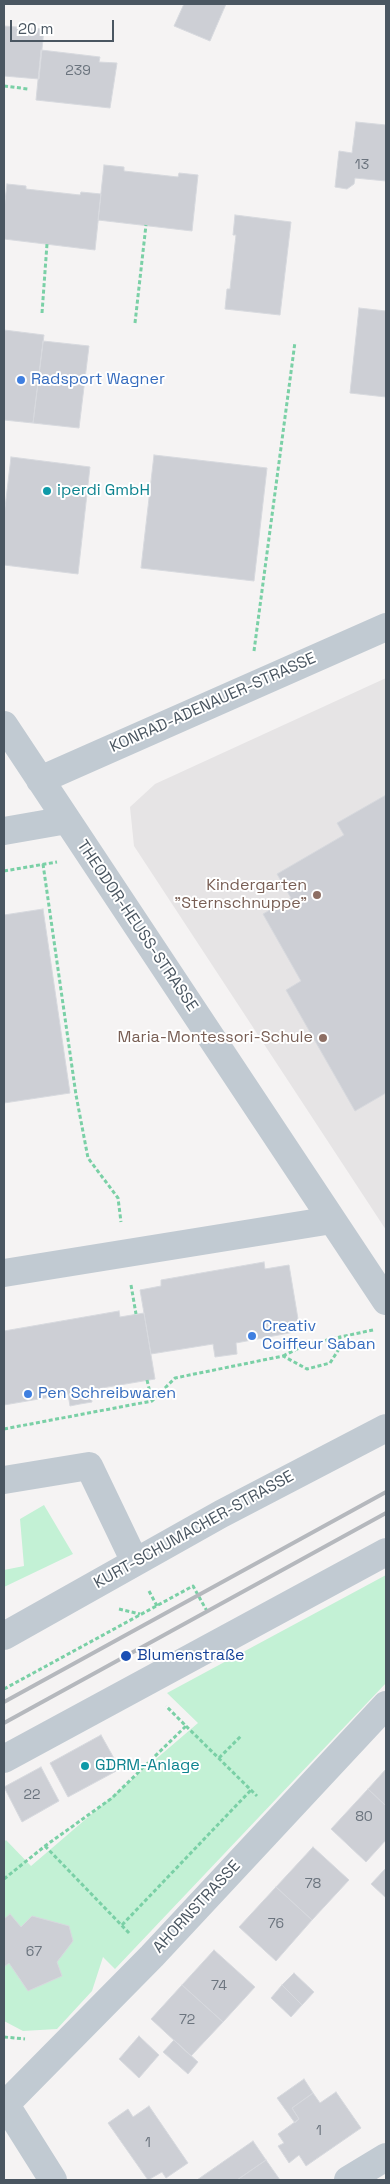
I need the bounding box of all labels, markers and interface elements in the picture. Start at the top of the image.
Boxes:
scale bar [12,10,116,42]
text: 20 m [18,19,53,38]
house number: 239 [65,63,91,79]
house number: 13 [355,157,369,173]
place label: Radsport Wagner [31,370,165,390]
marker: Radsport Wagner [15,374,27,386]
place label: iperdi GmbH [57,481,150,501]
marker: iperdi GmbH [41,485,53,497]
street label: KONRAD-ADENAUER-STRASSE [107,649,319,757]
street label: THEODOR-HEUSS-STRASSE [72,837,202,1015]
place label: Kindergarten "Sternschnuppe" [174,876,307,914]
marker: Kindergarten "Sternschnuppe" [311,889,323,901]
place label: Maria-Montessori-Schule [118,1028,313,1048]
marker: Maria-Montessori-Schule [317,1032,329,1044]
place label: Creativ Coiffeur Saban [262,1317,376,1355]
marker: Creativ Coiffeur Saban [246,1330,258,1342]
place label: Pen Schreibwaren [38,1384,176,1404]
marker: Pen Schreibwaren [22,1388,34,1400]
street label: KURT-SCHUMACHER-STRASSE [91,1467,297,1593]
place label: Blumenstraße [137,1646,244,1666]
marker: Blumenstraße [119,1649,133,1663]
place label: GDRM-Anlage [95,1756,200,1776]
marker: GDRM-Anlage [79,1760,91,1772]
house number: 22 [24,1787,40,1803]
house number: 80 [355,1809,373,1825]
street label: AHORNSTRASSE [149,1857,245,1957]
house number: 78 [305,1876,321,1892]
house number: 76 [268,1916,284,1932]
house number: 67 [26,1944,42,1960]
house number: 74 [211,1978,227,1994]
house number: 72 [179,2012,195,2028]
house number: 1 [316,2123,322,2139]
house number: 1 [145,2135,151,2151]

